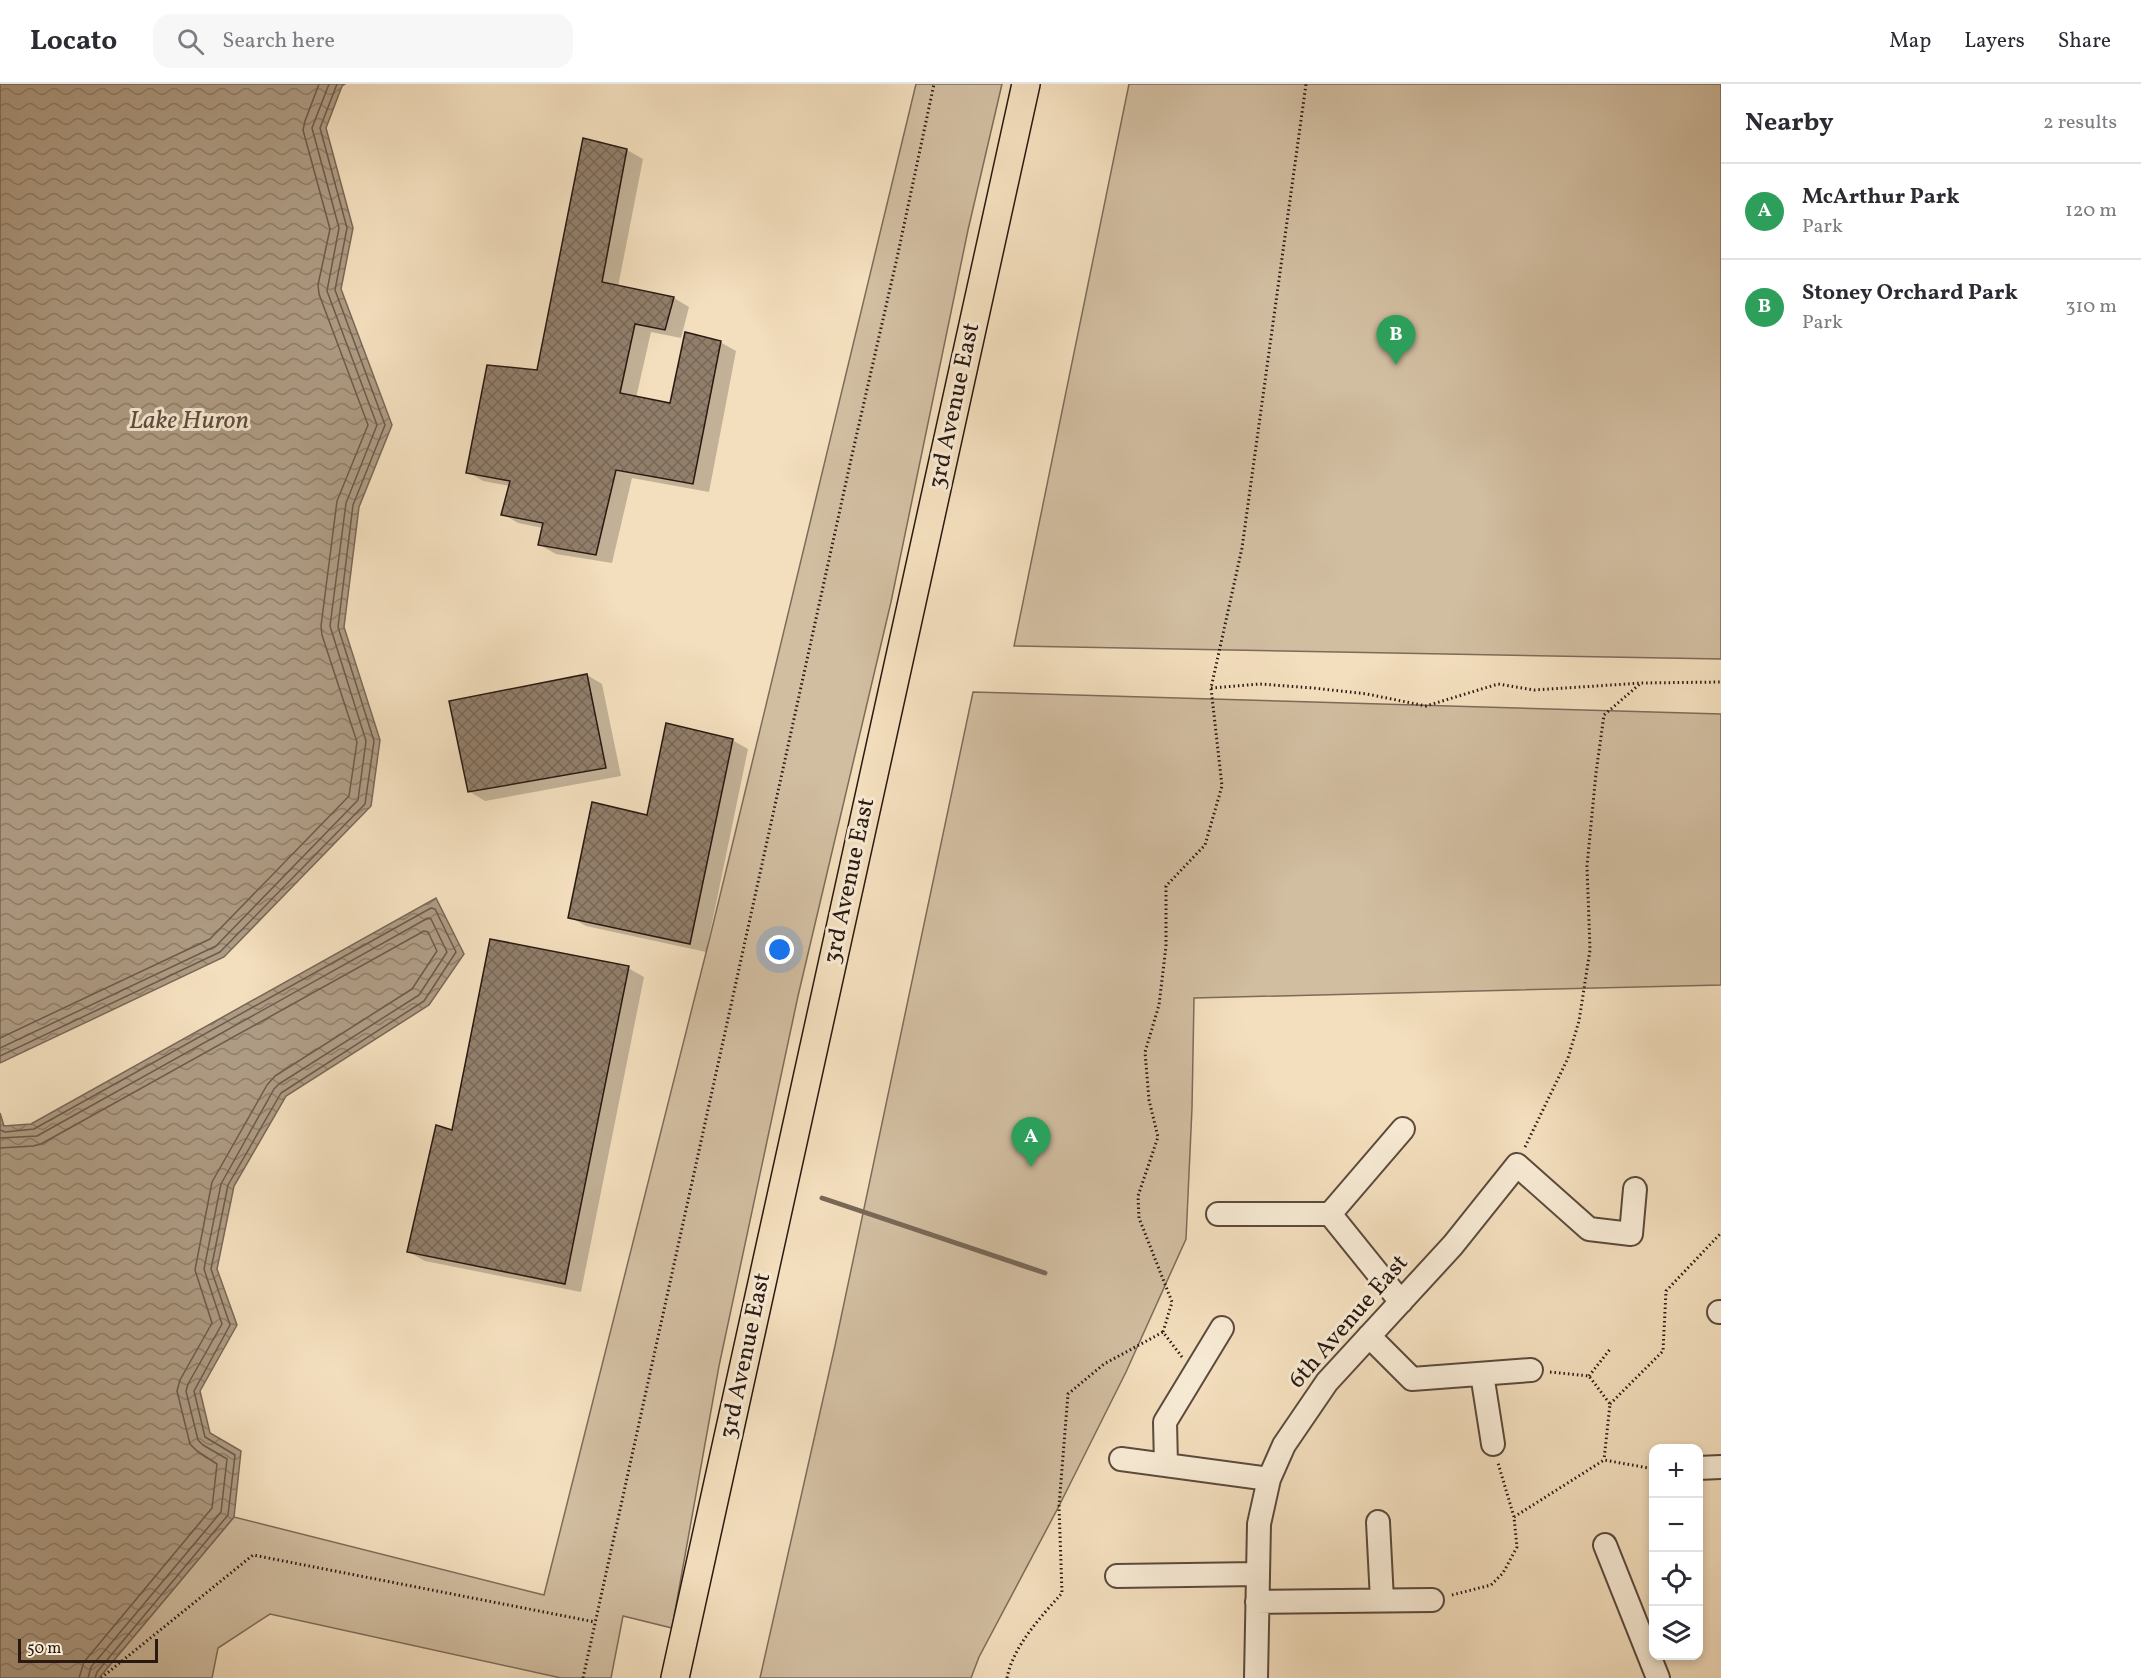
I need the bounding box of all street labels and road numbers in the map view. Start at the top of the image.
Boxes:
street label: 3rd Avenue East [921,320,989,492]
street label: 3rd Avenue East [816,795,884,967]
street label: 6th Avenue East [1281,1247,1417,1397]
street label: 3rd Avenue East [712,1270,780,1442]

